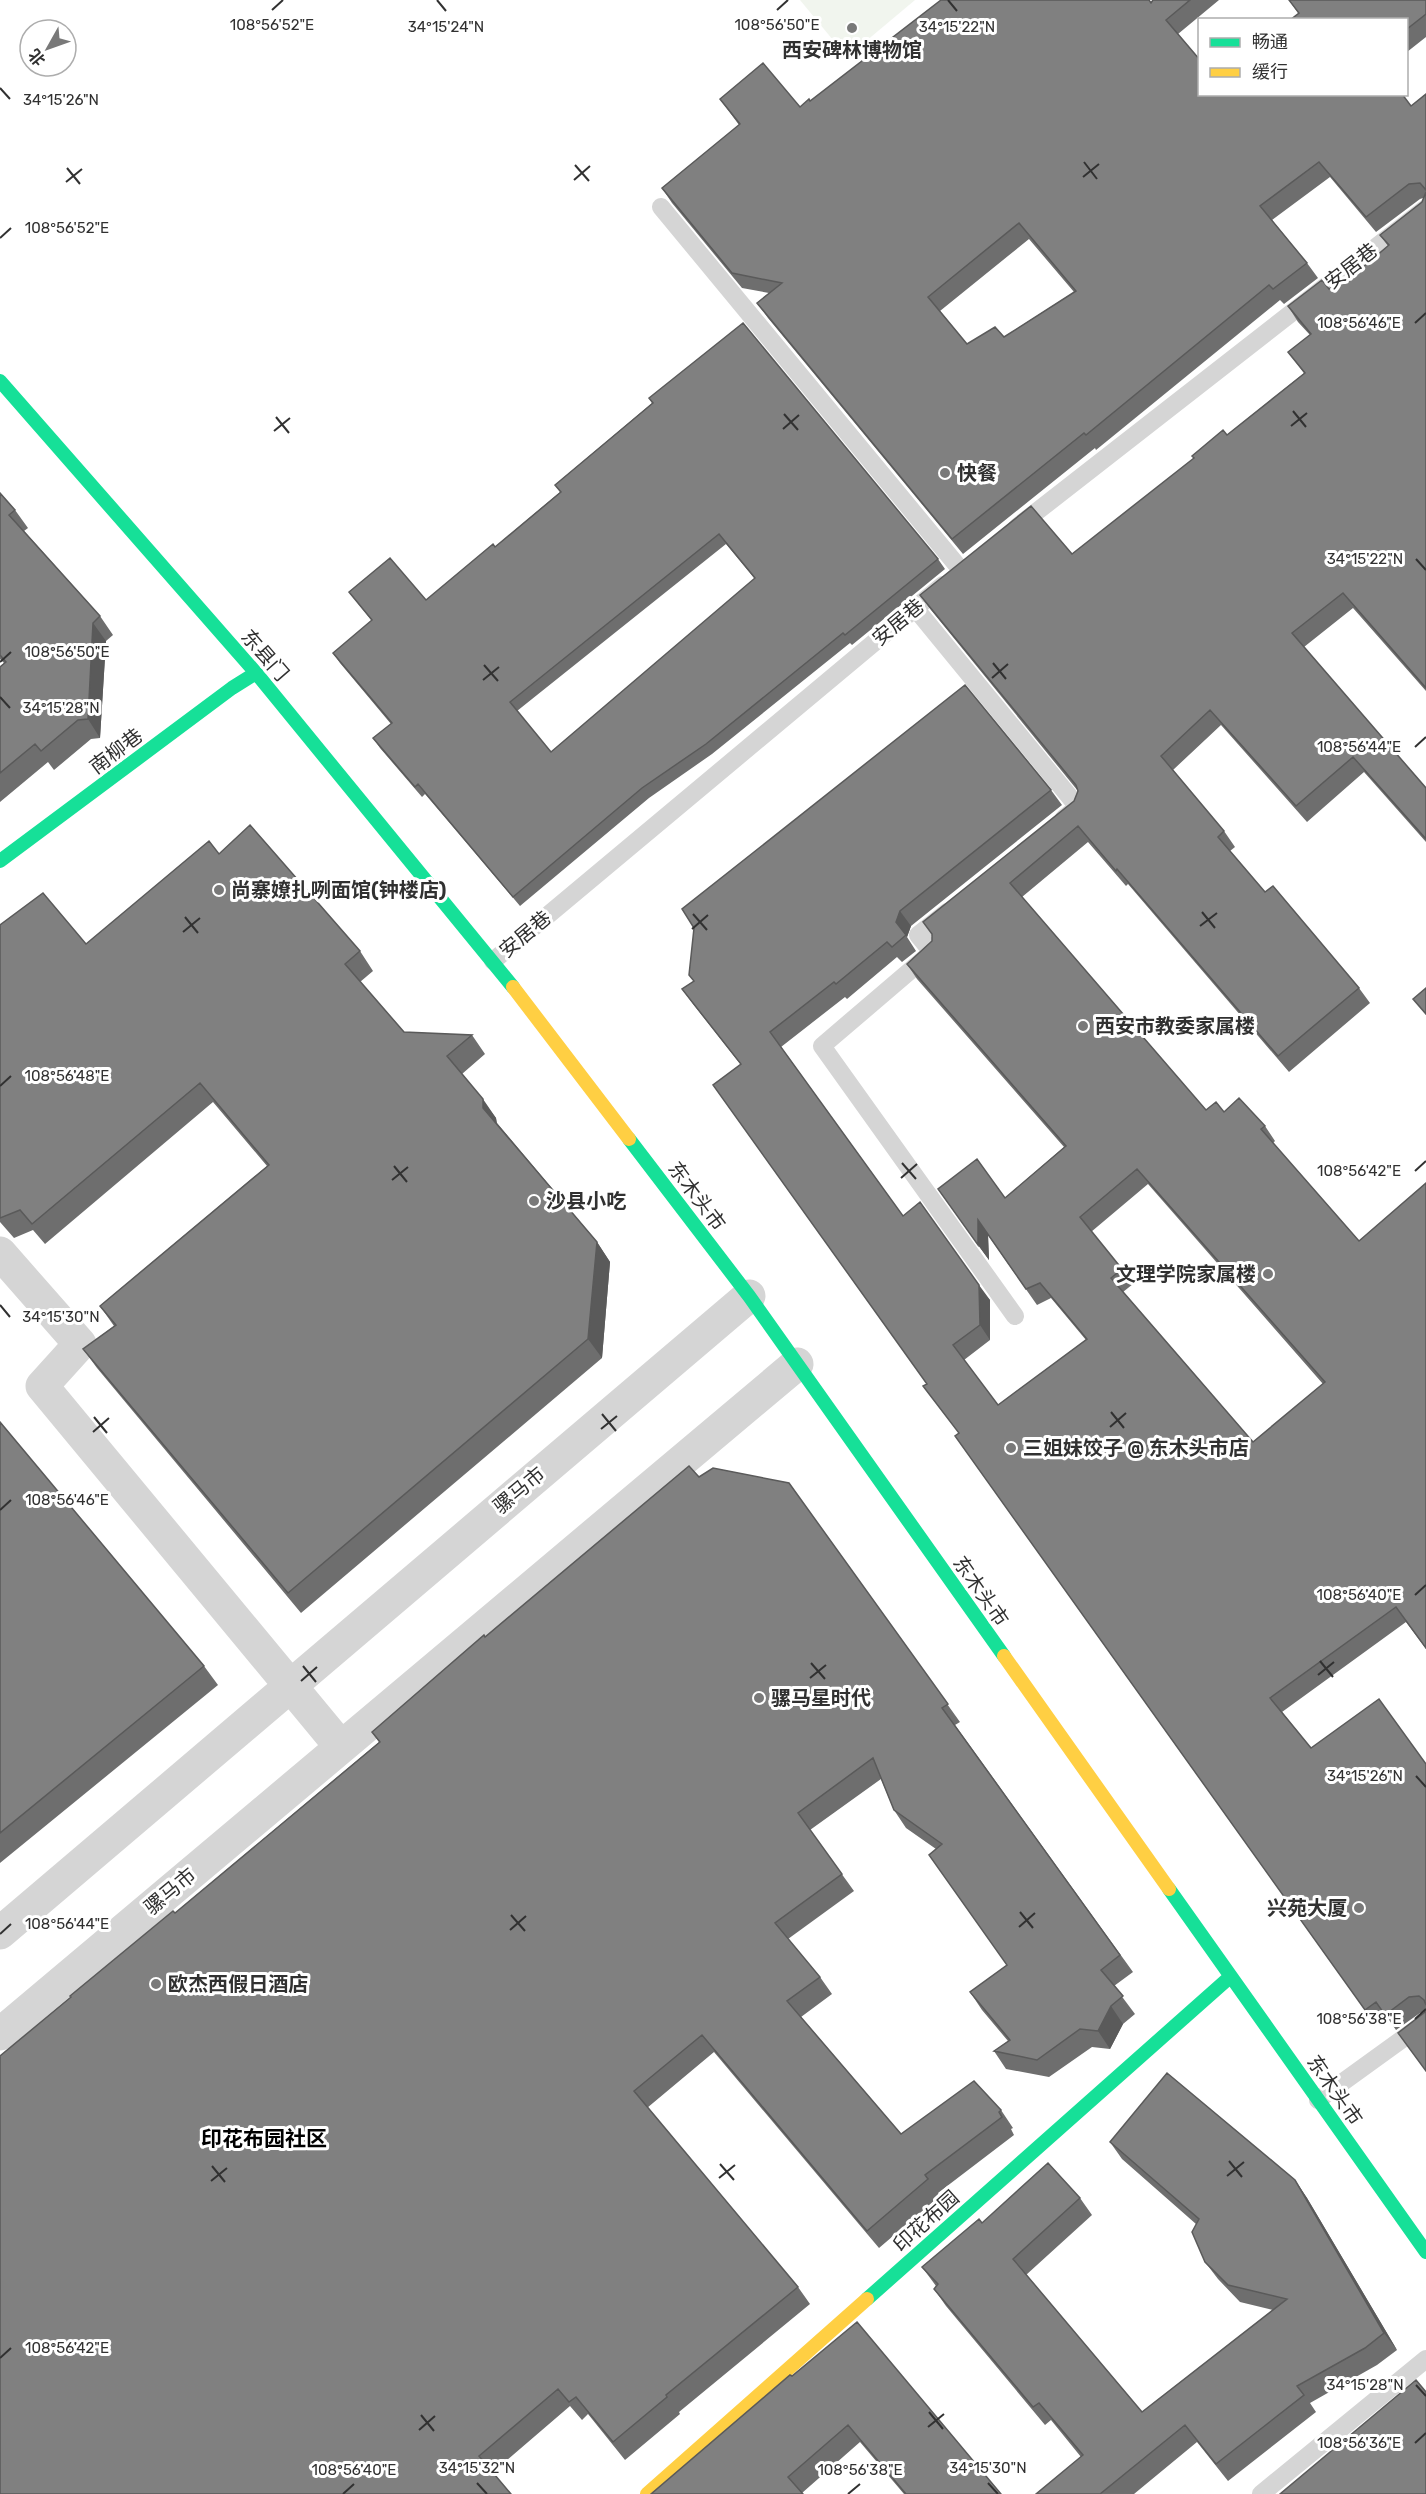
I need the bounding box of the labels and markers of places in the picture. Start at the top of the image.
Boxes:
marker: 西安碑林博物馆 [845,21,859,35]
place label: 西安碑林博物馆 [782,38,922,62]
place label: 快餐 [957,461,997,485]
marker: 快餐 [938,466,952,480]
place label: 尚寨嫽扎咧面馆(钟楼店) [231,878,446,902]
marker: 尚寨嫽扎咧面馆(钟楼店) [212,883,226,897]
place label: 西安市教委家属楼 [1095,1014,1255,1038]
marker: 西安市教委家属楼 [1076,1019,1090,1033]
place label: 沙县小吃 [546,1189,627,1213]
marker: 沙县小吃 [527,1194,541,1208]
place label: 文理学院家属楼 [1116,1262,1256,1286]
marker: 文理学院家属楼 [1261,1267,1275,1281]
place label: 三姐妹饺子 @ 东木头市店 [1023,1436,1248,1460]
marker: 三姐妹饺子 @ 东木头市店 [1004,1441,1018,1455]
place label: 骡马星时代 [771,1686,871,1710]
marker: 骡马星时代 [752,1691,766,1705]
place label: 兴苑大厦 [1267,1896,1347,1920]
marker: 兴苑大厦 [1352,1901,1366,1915]
place label: 欧杰西假日酒店 [168,1972,308,1996]
marker: 欧杰西假日酒店 [149,1977,163,1991]

